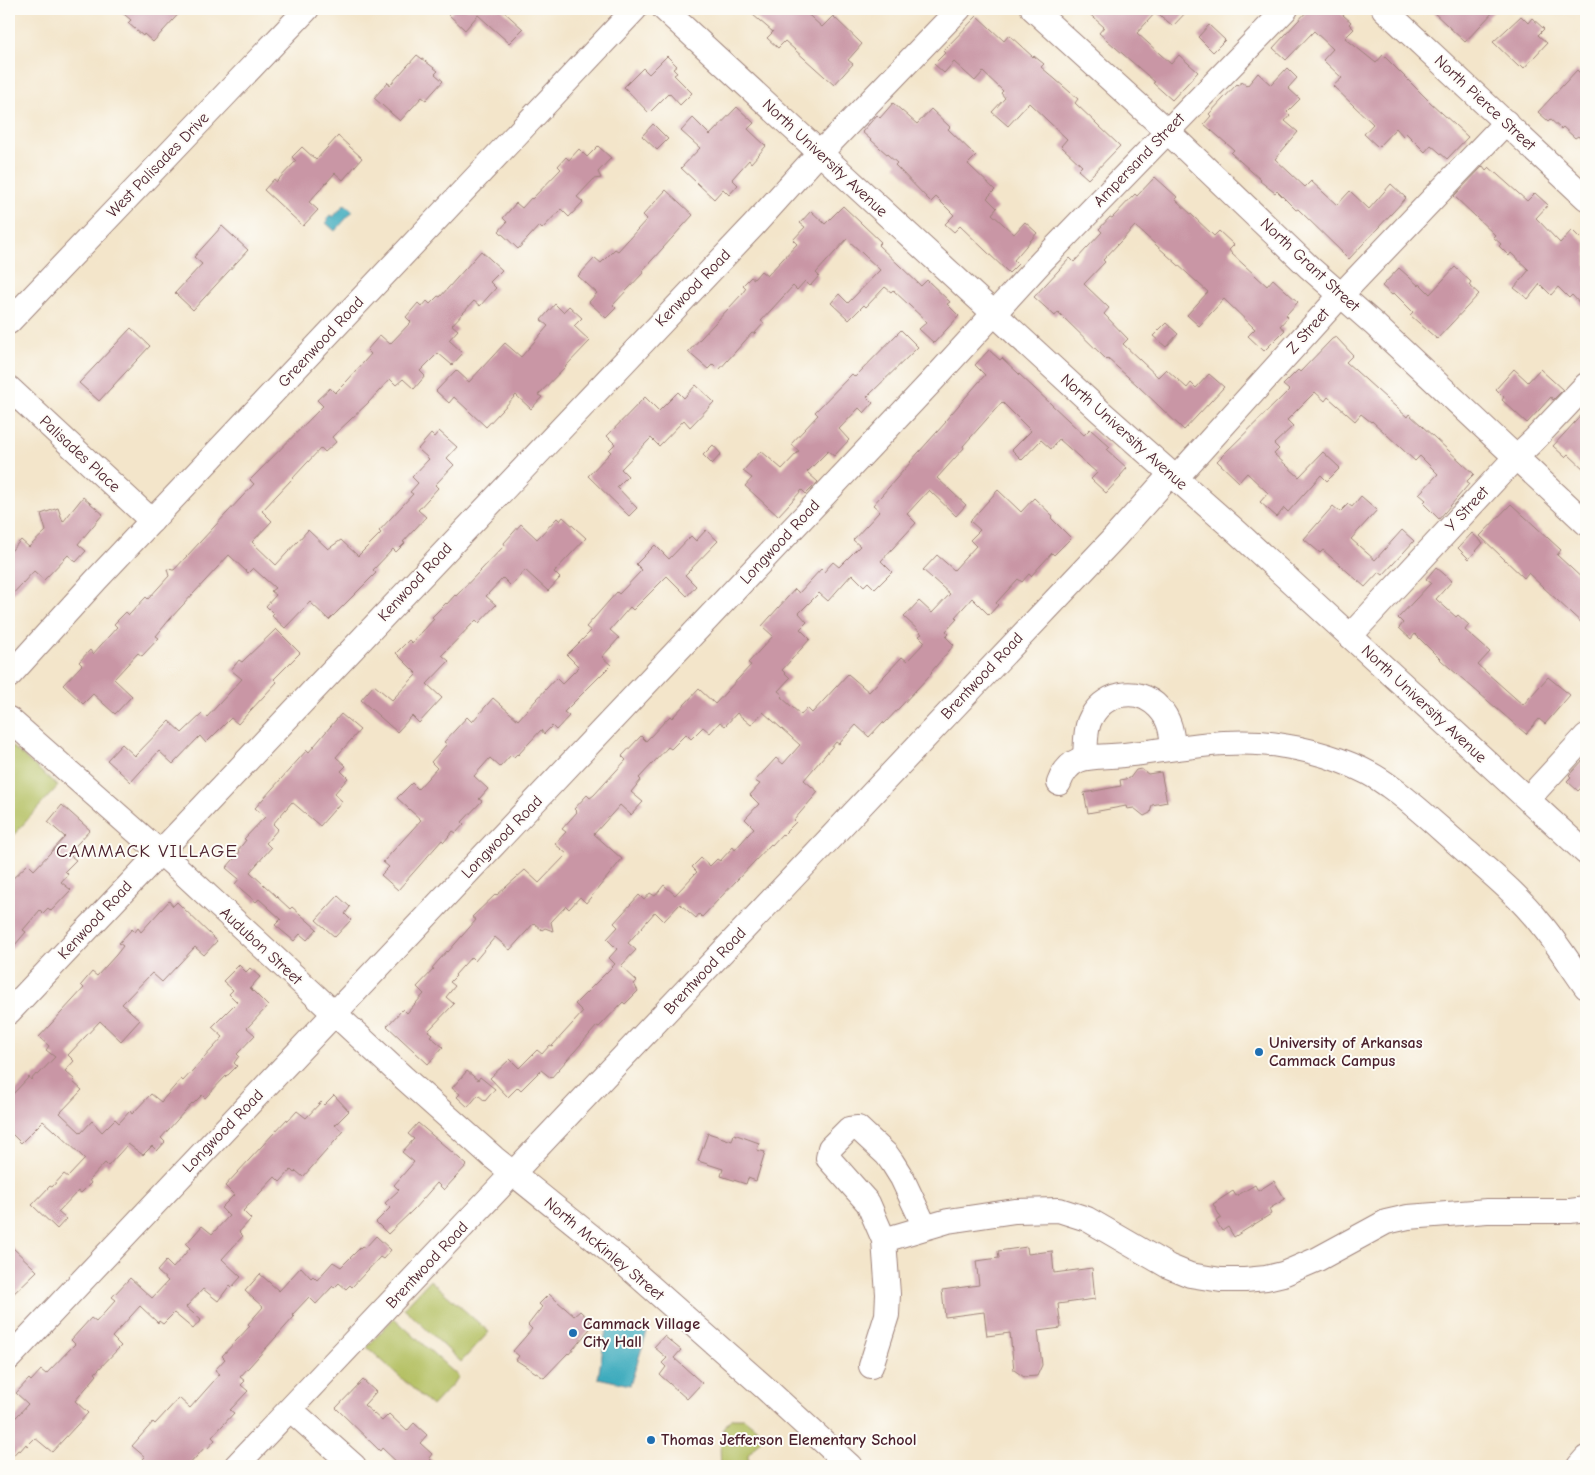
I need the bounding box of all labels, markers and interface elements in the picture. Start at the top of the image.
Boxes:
street label: North Pierce Street [1431,52,1540,155]
street label: North University Avenue [759,95,891,221]
street label: West Palisades Drive [103,109,213,221]
street label: Ampersand Street [1090,109,1188,210]
street label: North Grant Street [1257,215,1363,316]
street label: Kenwood Road [652,246,734,330]
street label: Greenwood Road [275,293,367,391]
street label: Z Street [1283,304,1333,357]
street label: North University Avenue [1057,370,1191,494]
street label: Palisades Place [36,412,124,496]
street label: Y Street [1442,482,1493,535]
street label: Longwood Road [737,496,823,588]
street label: Kenwood Road [374,539,456,625]
street label: Brentwood Road [937,629,1027,723]
street label: North University Avenue [1358,641,1490,767]
street label: Longwood Road [458,792,546,882]
district label: CAMMACK VILLAGE [56,840,238,862]
street label: Kenwood Road [54,877,136,963]
street label: Audubon Street [216,903,306,989]
street label: Brentwood Road [660,924,750,1018]
place label: University of Arkansas Cammack Campus [1269,1034,1423,1070]
marker: University of Arkansas Cammack Campus [1253,1046,1265,1058]
street label: Longwood Road [179,1086,267,1176]
street label: North McKinley Street [541,1194,668,1305]
street label: Brentwood Road [382,1218,472,1312]
place label: Cammack Village City Hall [583,1315,700,1351]
marker: Cammack Village City Hall [567,1327,579,1339]
place label: Thomas Jefferson Elementary School [661,1431,916,1449]
marker: Thomas Jefferson Elementary School [645,1434,657,1446]

